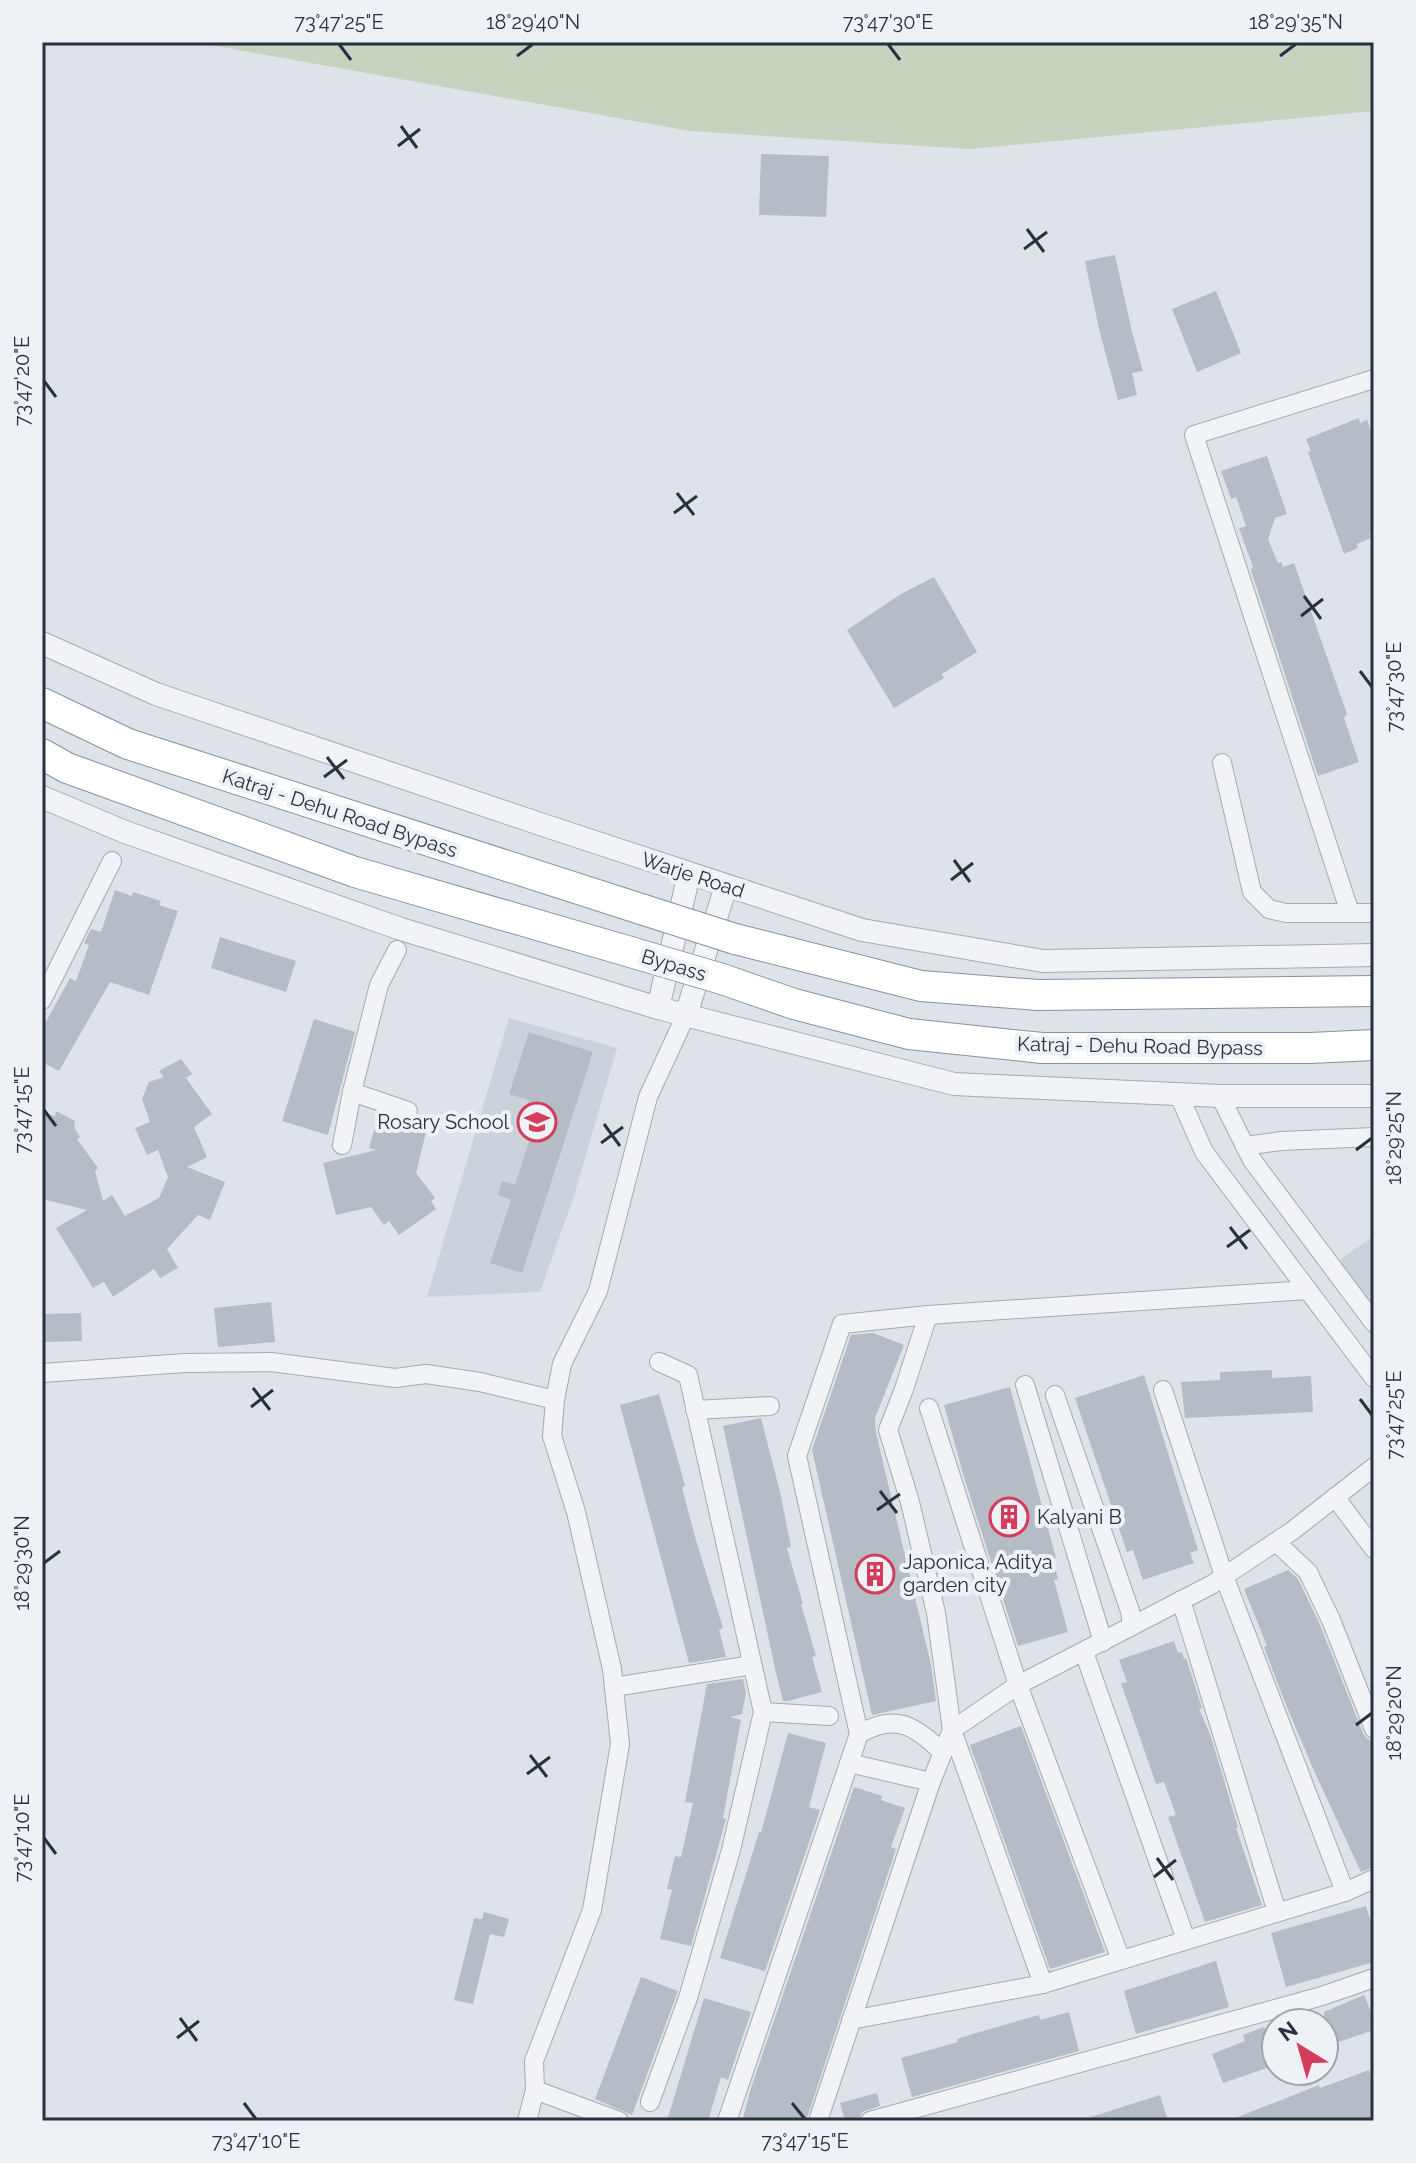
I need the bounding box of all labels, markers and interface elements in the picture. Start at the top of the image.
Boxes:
text: 73°47'25"E [294,10,384,34]
text: 18°29'40"N [486,10,580,34]
text: 73°47'30"E [843,10,933,34]
text: 18°29'35"N [1249,10,1343,34]
text: 73°47'20"E [10,336,34,426]
text: 73°47'30"E [1382,642,1406,732]
street label: Katraj - Dehu Road Bypass [219,764,461,862]
street label: Warje Road [638,847,748,903]
street label: Bypass [639,944,709,986]
street label: Katraj - Dehu Road Bypass [1017,1032,1263,1060]
text: 73°47'15"E [10,1066,34,1154]
text: 18°29'25"N [1382,1091,1406,1185]
school or university icon: Rosary School [516,1101,558,1143]
place label: Rosary School [377,1110,510,1134]
text: 73°47'25"E [1382,1370,1406,1460]
building icon: Kalyani B [988,1496,1030,1538]
place label: Kalyani B [1037,1505,1122,1529]
text: 18°29'30"N [10,1515,34,1611]
place label: Japonica, Aditya garden city [903,1550,1053,1597]
building icon: Japonica, Aditya garden city [854,1553,896,1595]
text: 18°29'20"N [1382,1665,1406,1761]
text: 73°47'10"E [10,1794,34,1882]
north arrow [1260,2007,1340,2087]
text: N [1273,2016,1302,2046]
text: 73°47'10"E [212,2129,300,2153]
text: 73°47'15"E [761,2129,849,2153]

